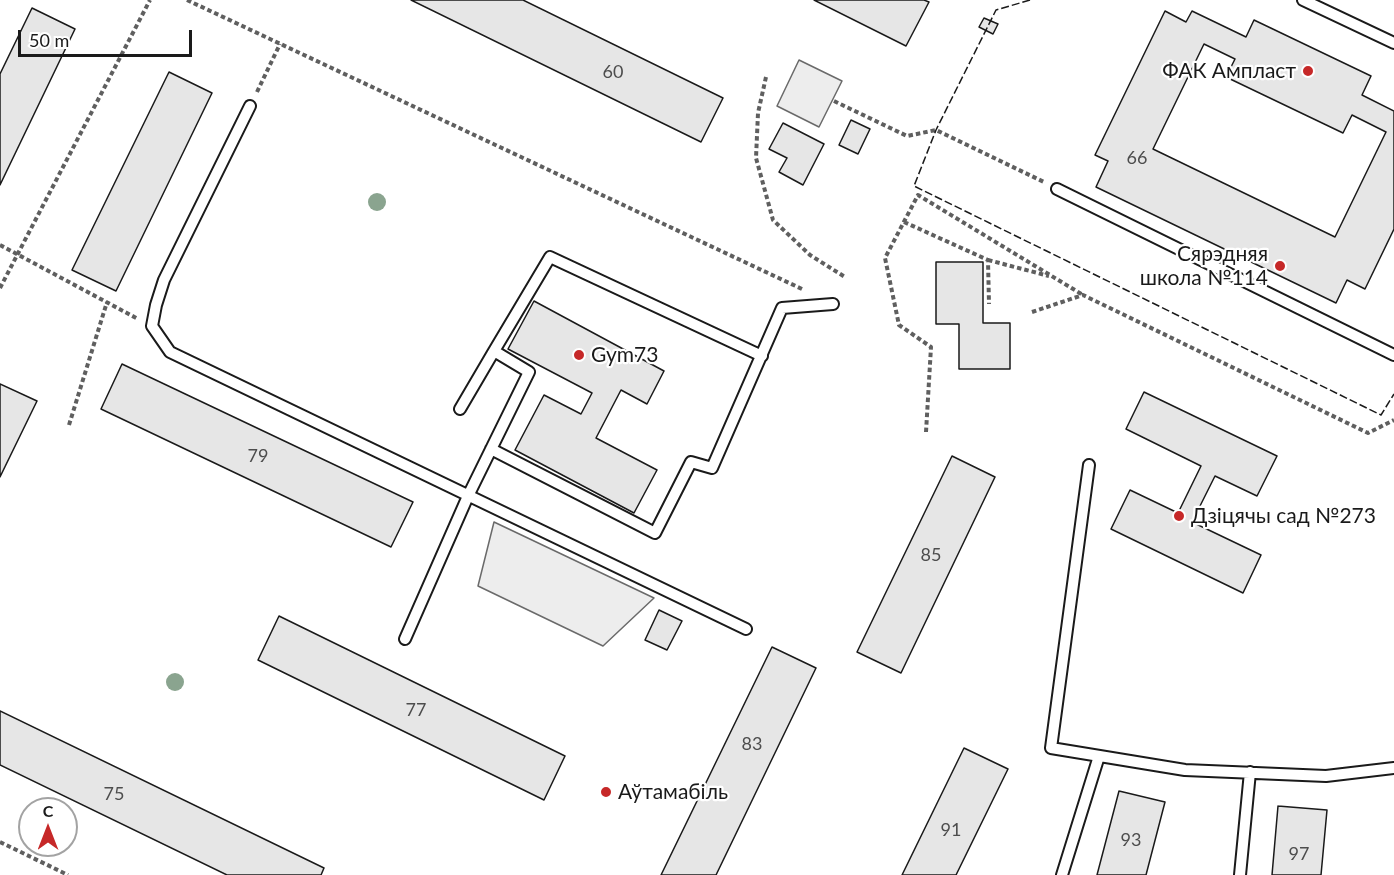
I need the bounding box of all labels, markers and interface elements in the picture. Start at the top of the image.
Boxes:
scale bar [21,18,195,56]
text: 50 m [29,29,69,51]
place label: ФАК Ампласт [1162,58,1296,84]
house number: 60 [603,61,623,83]
marker: ФАК Ампласт [1301,64,1315,78]
house number: 66 [1127,147,1147,169]
place label: Сярэдняя школа №114 [1140,241,1268,291]
marker: Сярэдняя школа №114 [1273,259,1287,273]
place label: Gym73 [591,342,658,368]
marker: Gym73 [572,348,586,362]
house number: 79 [248,445,268,467]
place label: Дзіцячы сад №273 [1191,503,1376,529]
marker: Дзіцячы сад №273 [1172,509,1186,523]
house number: 85 [921,544,941,566]
house number: 77 [406,699,426,721]
house number: 83 [742,733,762,755]
place label: Аўтамабіль [618,779,728,805]
house number: 75 [104,783,124,805]
marker: Аўтамабіль [599,785,613,799]
north arrow [18,797,78,857]
text: С [43,801,53,820]
house number: 91 [941,819,961,841]
house number: 93 [1121,829,1141,851]
house number: 97 [1289,843,1309,865]

